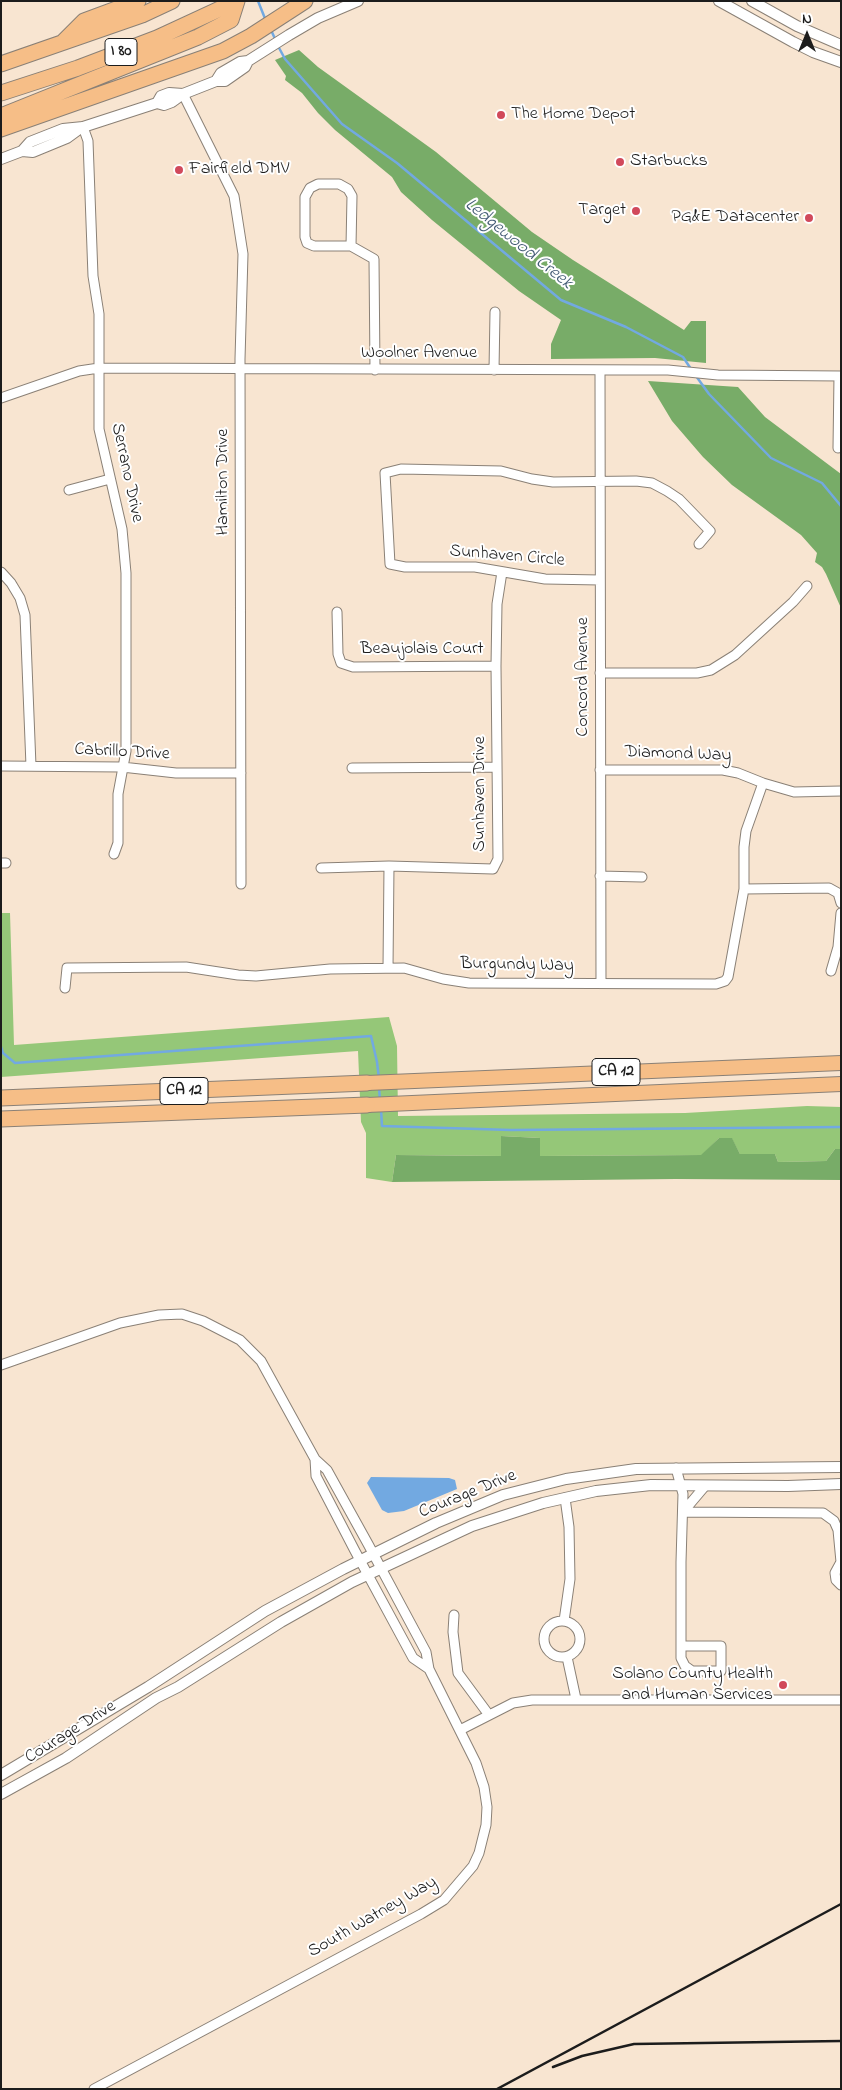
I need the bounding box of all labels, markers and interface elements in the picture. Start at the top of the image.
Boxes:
text: N [802,9,812,30]
north arrow [782,10,832,60]
road number: I 80 [105,38,137,66]
place label: The Home Depot [511,104,635,126]
marker: The Home Depot [495,109,507,121]
place label: Starbucks [630,151,708,173]
marker: Starbucks [614,156,626,168]
place label: Fairfield DMV [189,159,289,181]
marker: Fairfield DMV [173,164,185,176]
water label: Ledgewood Creek [459,194,577,296]
place label: Target [578,200,626,222]
marker: Target [630,205,642,217]
place label: PG&E Datacenter [671,207,799,229]
marker: PG&E Datacenter [803,212,815,224]
street label: Woolner Avenue [361,343,477,365]
street label: Serrano Drive [105,421,147,525]
street label: Hamilton Drive [213,429,235,535]
street label: Sunhaven Circle [448,541,566,573]
street label: Concord Avenue [573,617,595,737]
street label: Beaujolais Court [360,639,484,661]
street label: Sunhaven Drive [470,736,492,852]
street label: Cabrillo Drive [74,740,170,766]
street label: Diamond Way [624,742,732,768]
street label: Burgundy Way [460,954,574,978]
road number: CA 12 [592,1058,640,1086]
road number: CA 12 [160,1078,208,1104]
street label: Courage Drive [416,1466,520,1524]
place label: Solano County Health and Human Services [612,1664,773,1706]
marker: Solano County Health and Human Services [777,1679,789,1691]
street label: Courage Drive [22,1697,120,1769]
street label: South Watney Way [305,1872,441,1964]

